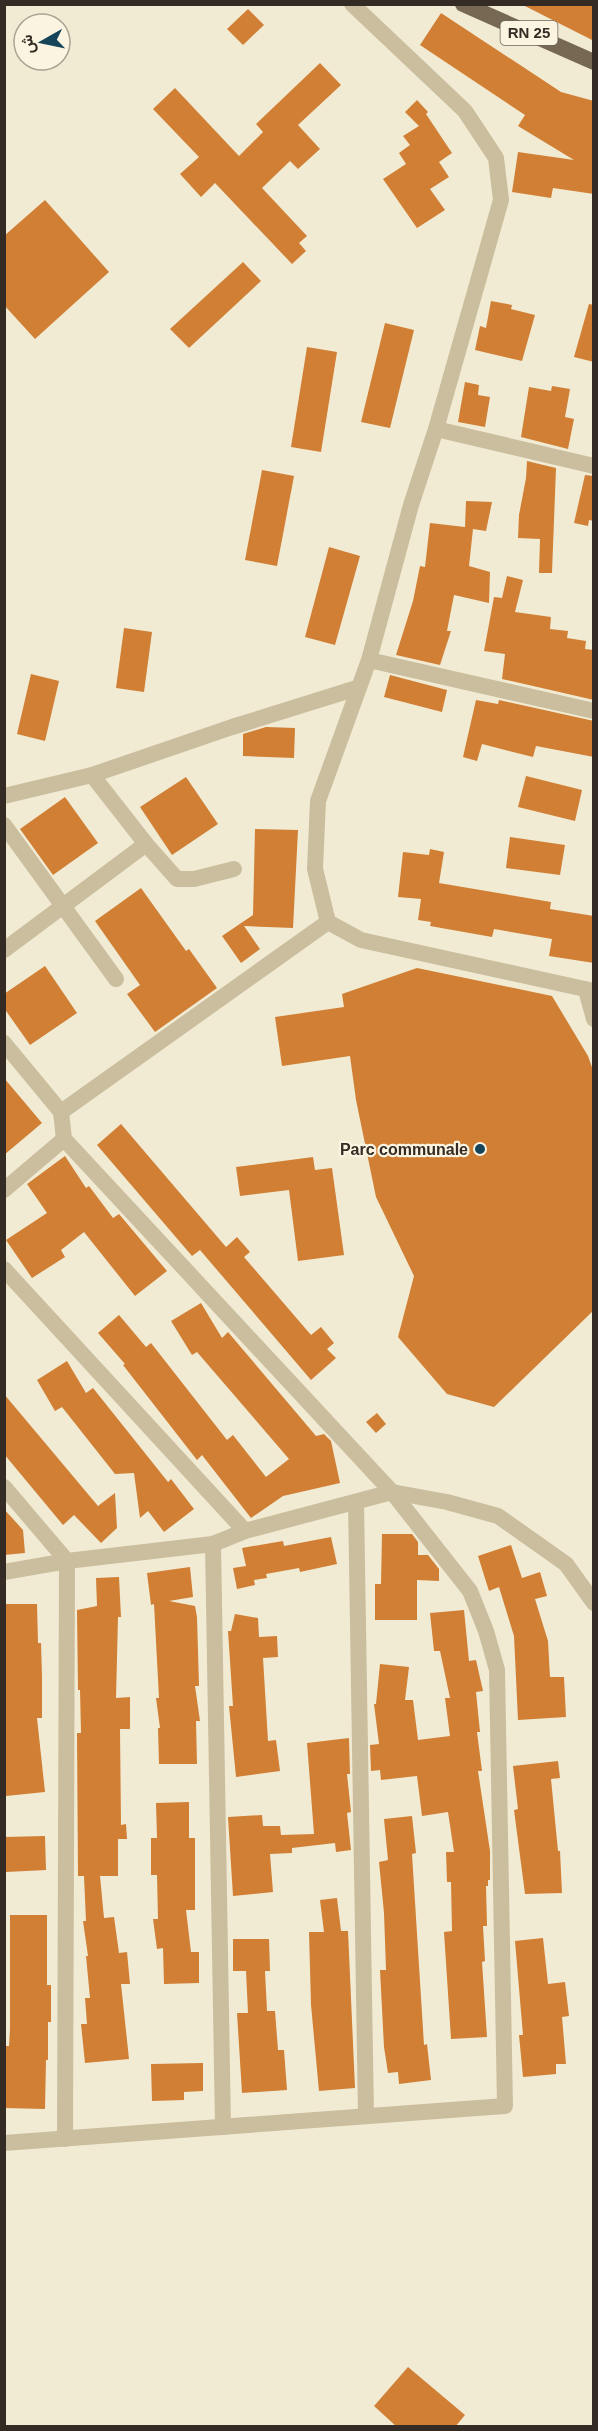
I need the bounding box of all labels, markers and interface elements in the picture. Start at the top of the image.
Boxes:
north arrow [12,12,72,72]
road number: RN 25 [500,21,558,45]
text: ش [18,33,39,55]
place label: Parc communale [340,1141,468,1158]
marker: Parc communale [473,1142,487,1156]

